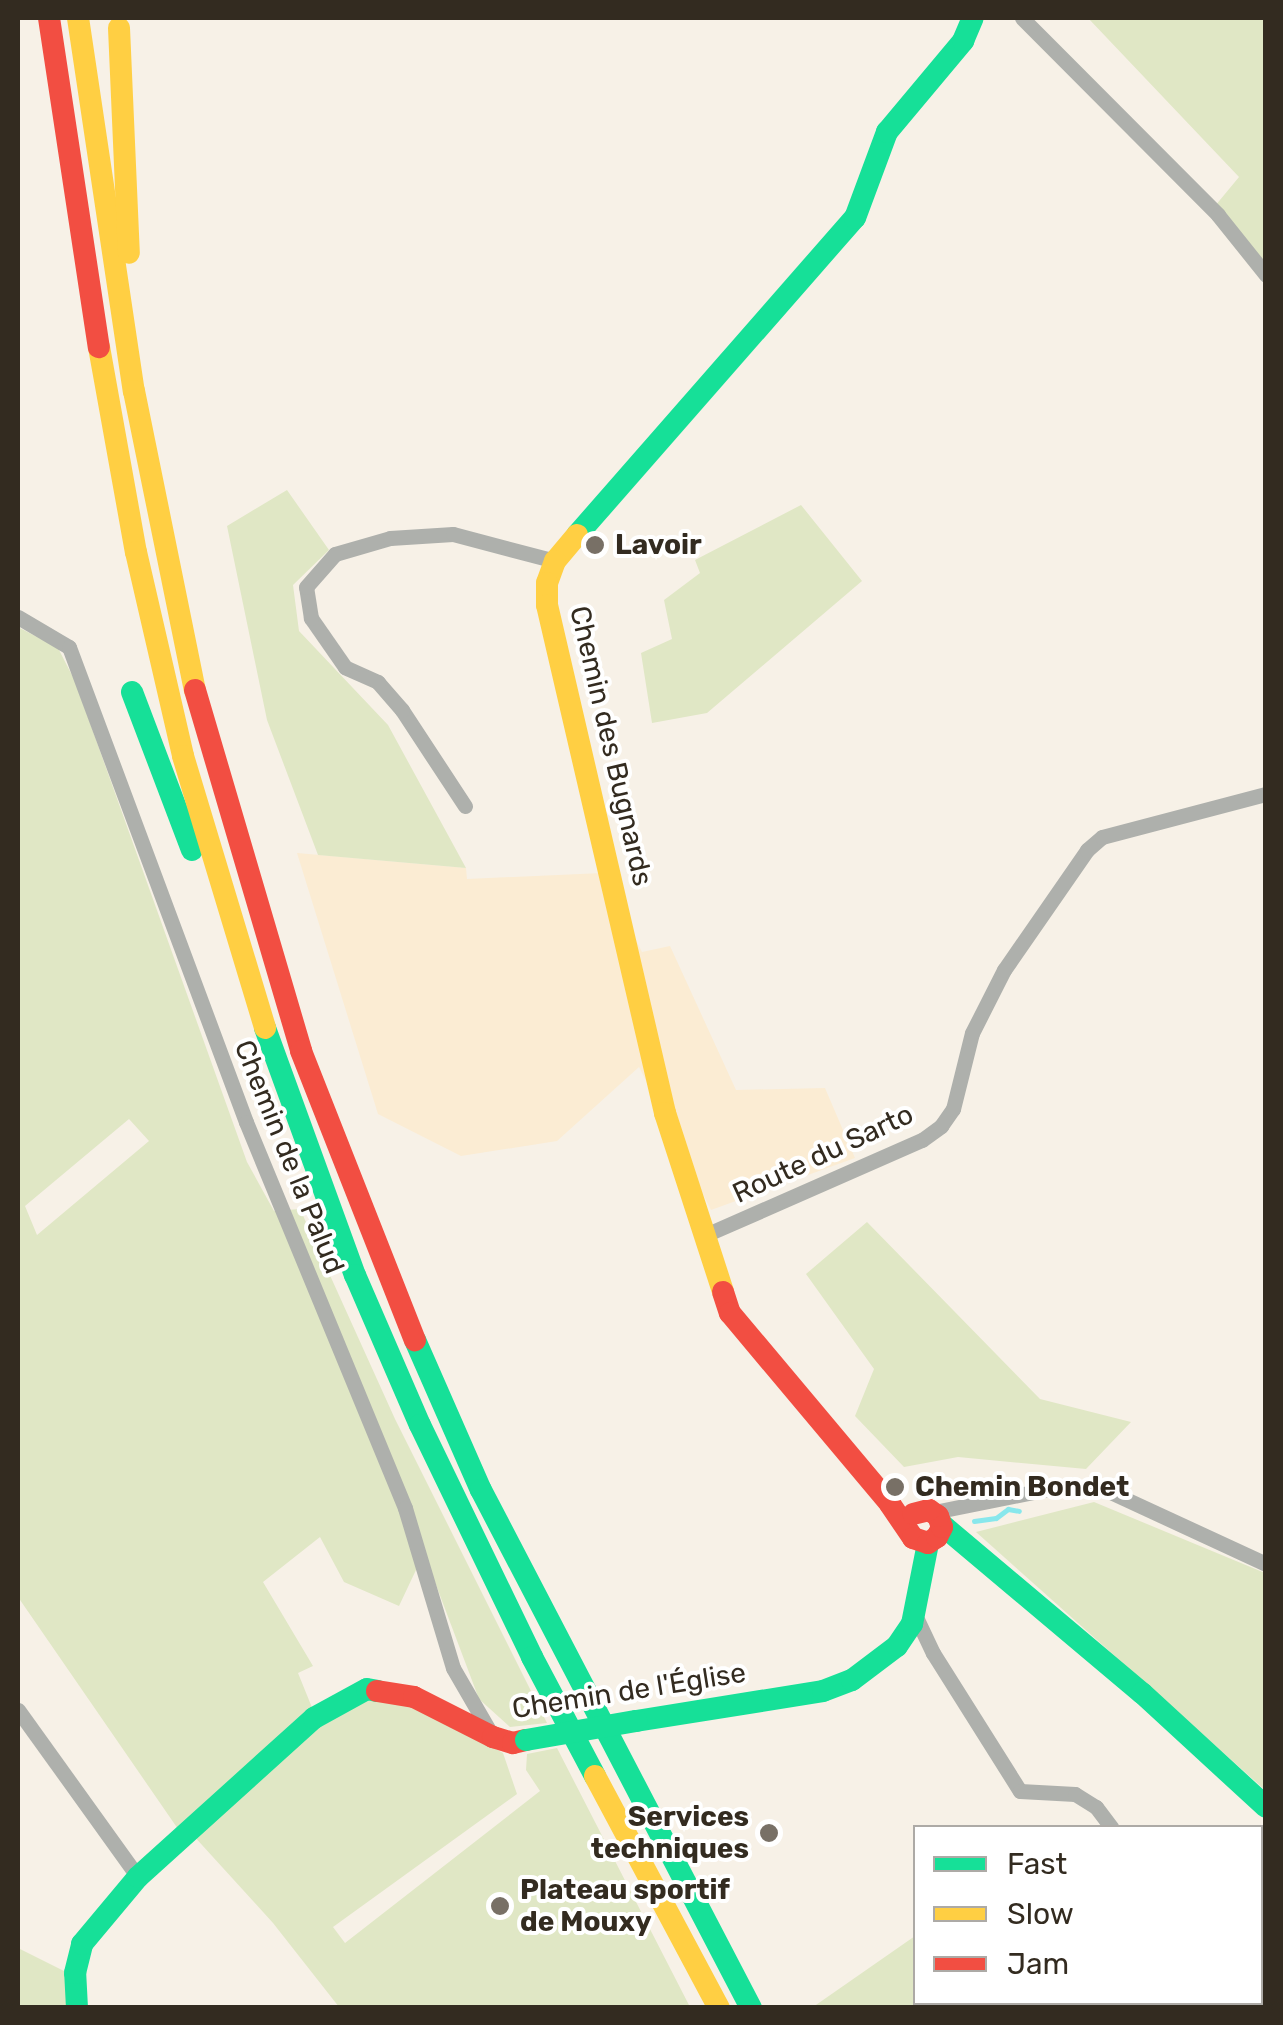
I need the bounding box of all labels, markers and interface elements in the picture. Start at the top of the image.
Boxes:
place label: Lavoir [615,528,702,562]
marker: Lavoir [584,534,606,556]
street label: Chemin des Bugnards [562,603,660,889]
street label: Chemin de la Palud [227,1035,351,1279]
street label: Route du Sarto [727,1097,919,1211]
place label: Chemin Bondet [915,1470,1129,1504]
marker: Chemin Bondet [884,1476,906,1498]
street label: Chemin de l'Église [510,1656,748,1726]
place label: Services techniques [591,1800,749,1866]
marker: Services techniques [758,1822,780,1844]
legend [913,1825,1263,2005]
text: Fast [1007,1846,1067,1882]
place label: Plateau sportif de Mouxy [520,1873,730,1939]
marker: Plateau sportif de Mouxy [489,1895,511,1917]
text: Slow [1007,1896,1074,1932]
text: Jam [1007,1946,1069,1982]

